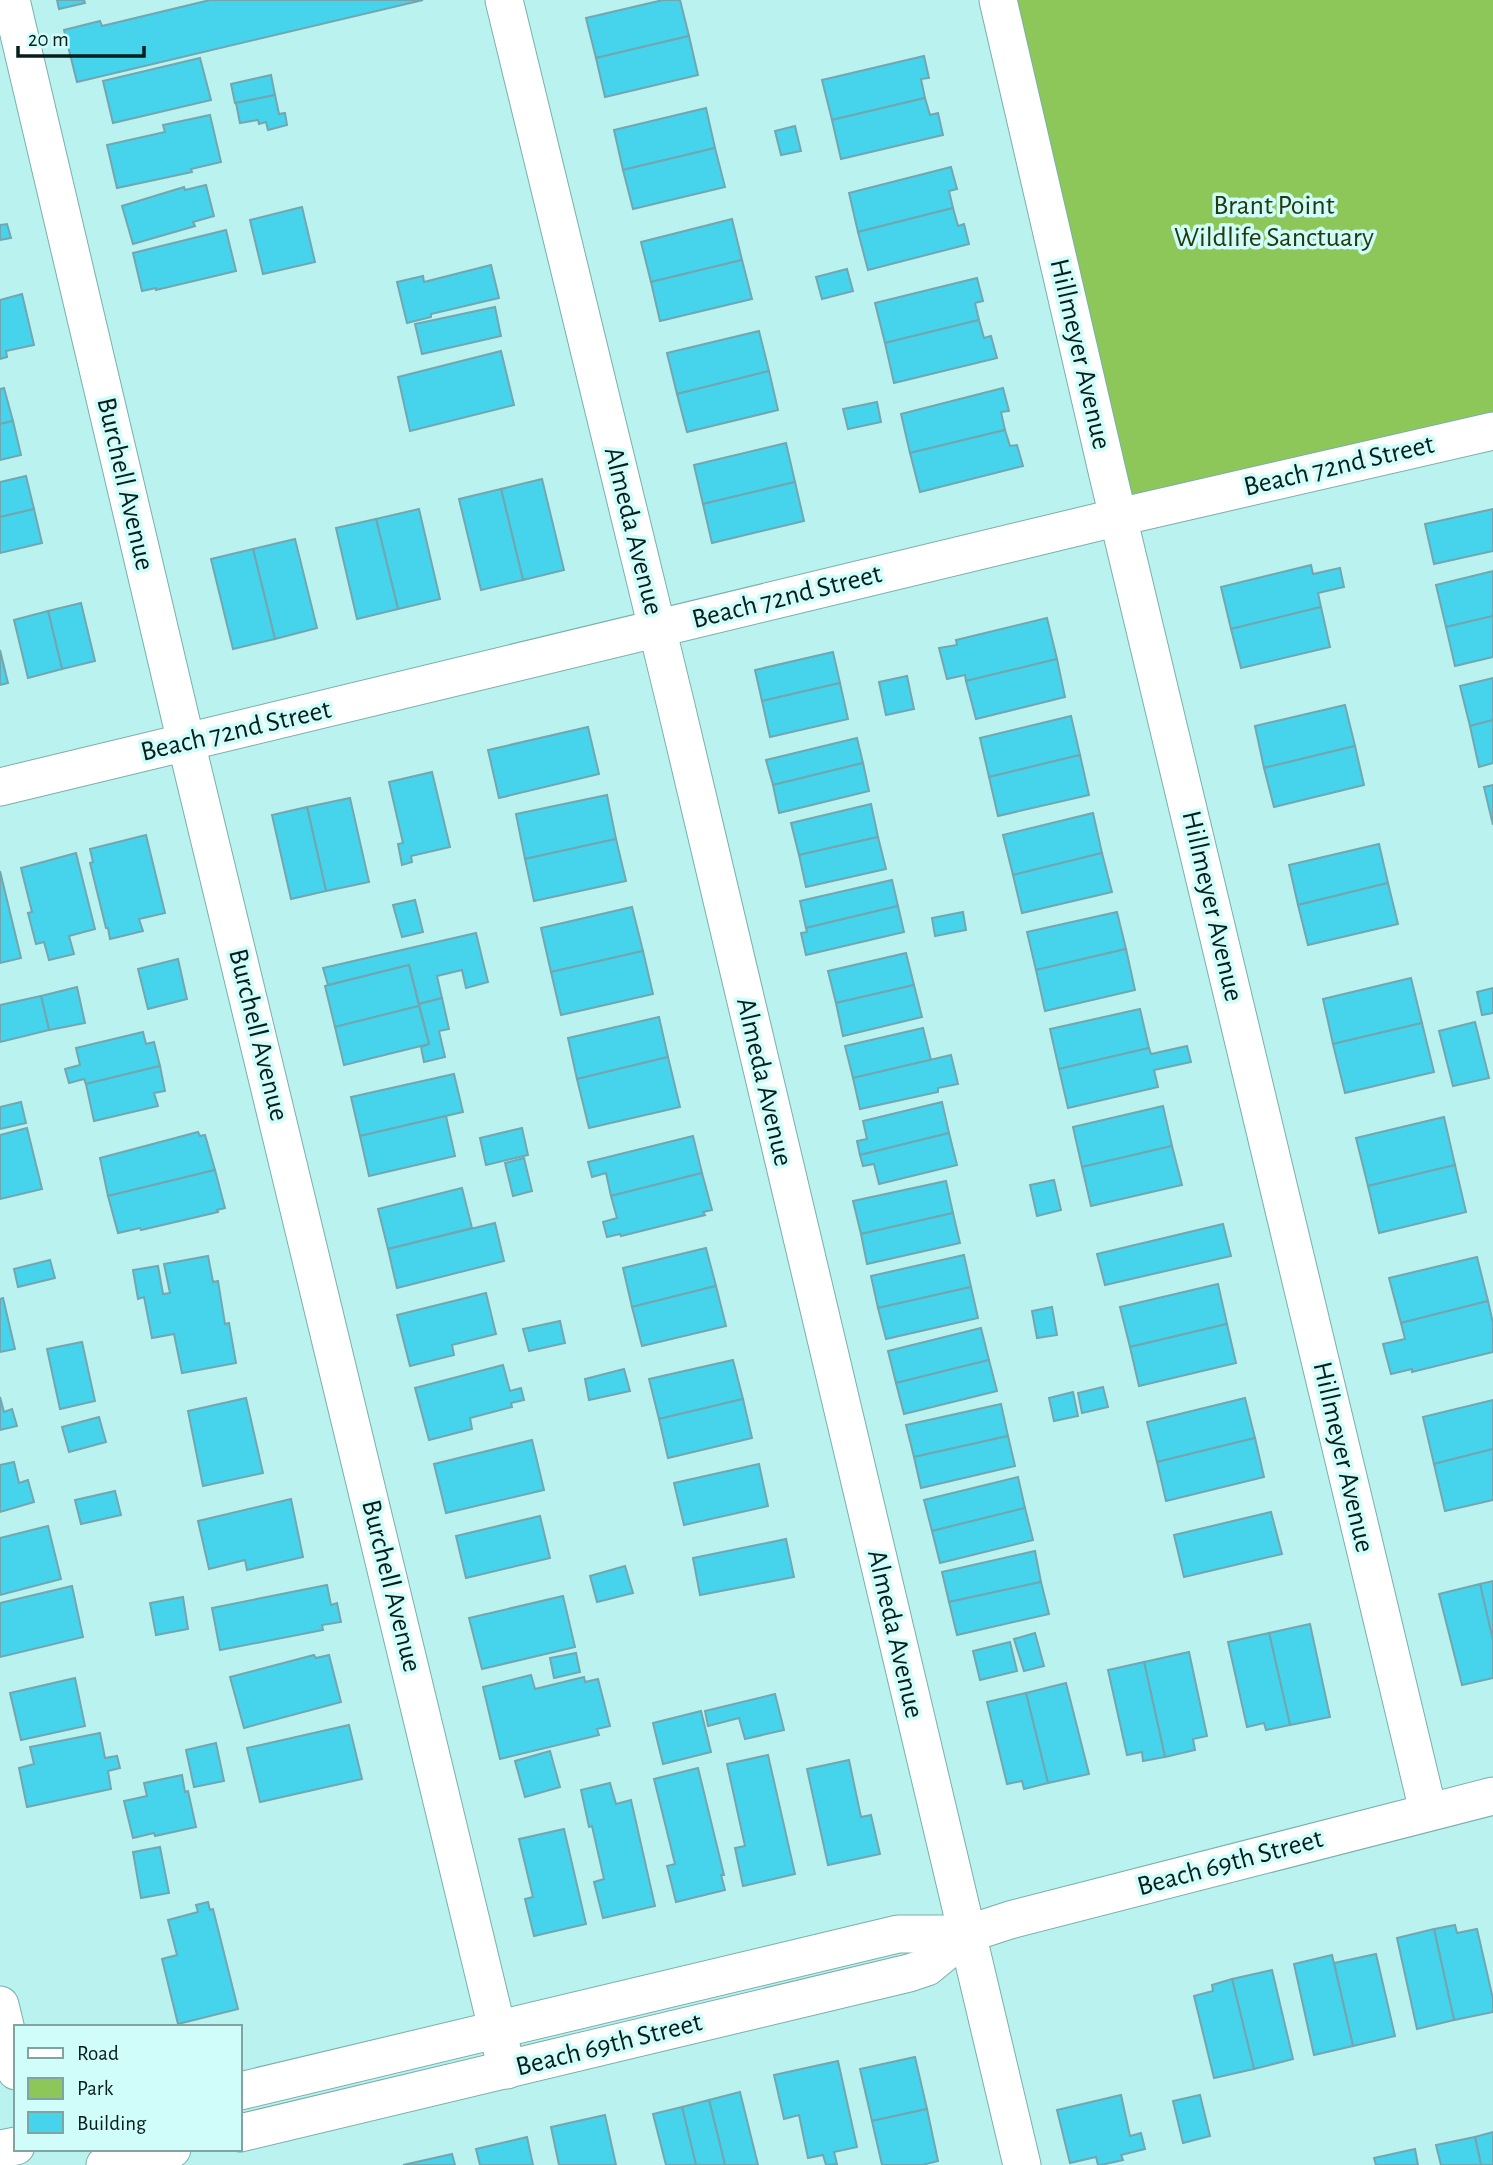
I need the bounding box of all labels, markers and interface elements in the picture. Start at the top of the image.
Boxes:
scale bar [18,14,144,58]
text: 20 m [28,29,69,50]
park label: Brant Point Wildlife Sanctuary [1174,192,1374,252]
street label: Hillmeyer Avenue [1044,256,1116,452]
street label: Burchell Avenue [92,395,158,573]
street label: Beach 72nd Street [1241,430,1437,502]
street label: Almeda Avenue [599,444,667,618]
street label: Beach 72nd Street [689,560,885,634]
street label: Beach 72nd Street [138,695,334,767]
street label: Hillmeyer Avenue [1176,808,1248,1004]
street label: Burchell Avenue [223,946,293,1124]
street label: Almeda Avenue [731,995,797,1169]
street label: Hillmeyer Avenue [1307,1359,1379,1555]
street label: Burchell Avenue [356,1497,426,1675]
street label: Almeda Avenue [862,1547,928,1721]
street label: Beach 69th Street [1134,1825,1326,1901]
street label: Beach 69th Street [513,2008,705,2082]
legend [14,2025,242,2151]
text: Road [77,2043,119,2064]
text: Park [77,2078,114,2099]
text: Building [77,2113,147,2134]

